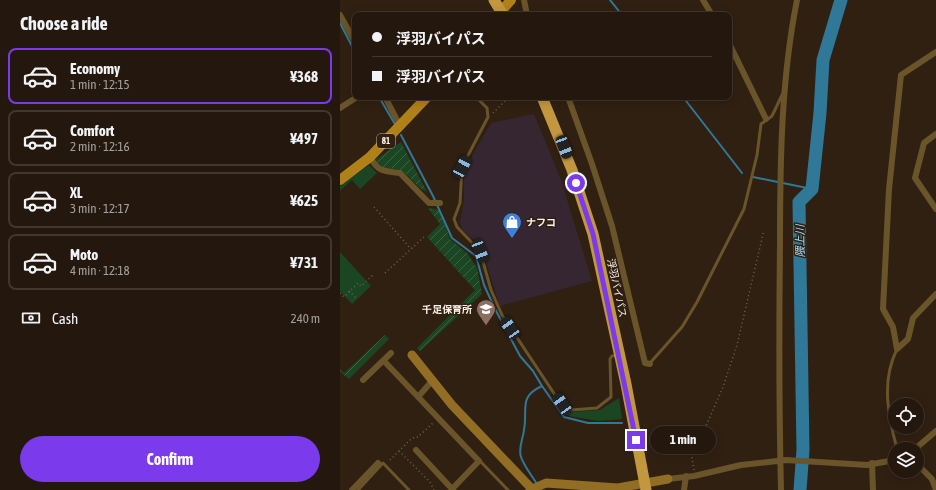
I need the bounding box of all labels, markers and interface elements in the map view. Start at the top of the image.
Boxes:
text: Choose a ride [20,13,108,34]
text: 浮羽バイパス [396,30,486,47]
icon: car [22,58,58,94]
text: Economy [70,60,120,77]
text: ¥368 [290,68,318,85]
text: 浮羽バイパス [396,68,486,85]
text: 1 min · 12:15 [70,77,130,92]
icon: car [22,120,58,156]
text: Comfort [70,122,114,139]
text: ¥497 [290,130,318,147]
road number: 81 [377,134,395,148]
car [554,134,574,160]
text: 2 min · 12:16 [70,139,130,154]
car [451,154,473,180]
route start [567,174,585,192]
icon: car [22,182,58,218]
text: XL [70,184,83,201]
text: ¥625 [290,192,318,209]
text: 3 min · 12:17 [70,201,130,216]
shop icon: ナフコ [501,211,523,239]
place label: ナフコ [526,217,556,228]
water label: 隈上川 [794,223,806,258]
car [470,238,490,264]
icon: car [22,244,58,280]
text: Moto [70,246,98,263]
text: ¥731 [290,254,318,271]
street label: 浮羽バイパス [605,258,629,318]
text: 4 min · 12:18 [70,263,130,278]
school or university icon: 千足保育所 [475,298,497,326]
place label: 千足保育所 [422,304,472,315]
icon: cash [20,307,42,329]
text: Cash [52,310,78,327]
text: 240 m [291,311,320,326]
car [498,315,522,341]
car [550,391,574,417]
map controls [888,398,924,478]
button: locate [888,398,924,434]
callout: 1 min [650,426,716,454]
route end [627,431,645,449]
text: 1 min [670,432,696,447]
button: Confirm [20,436,320,482]
button: layers [888,442,924,478]

